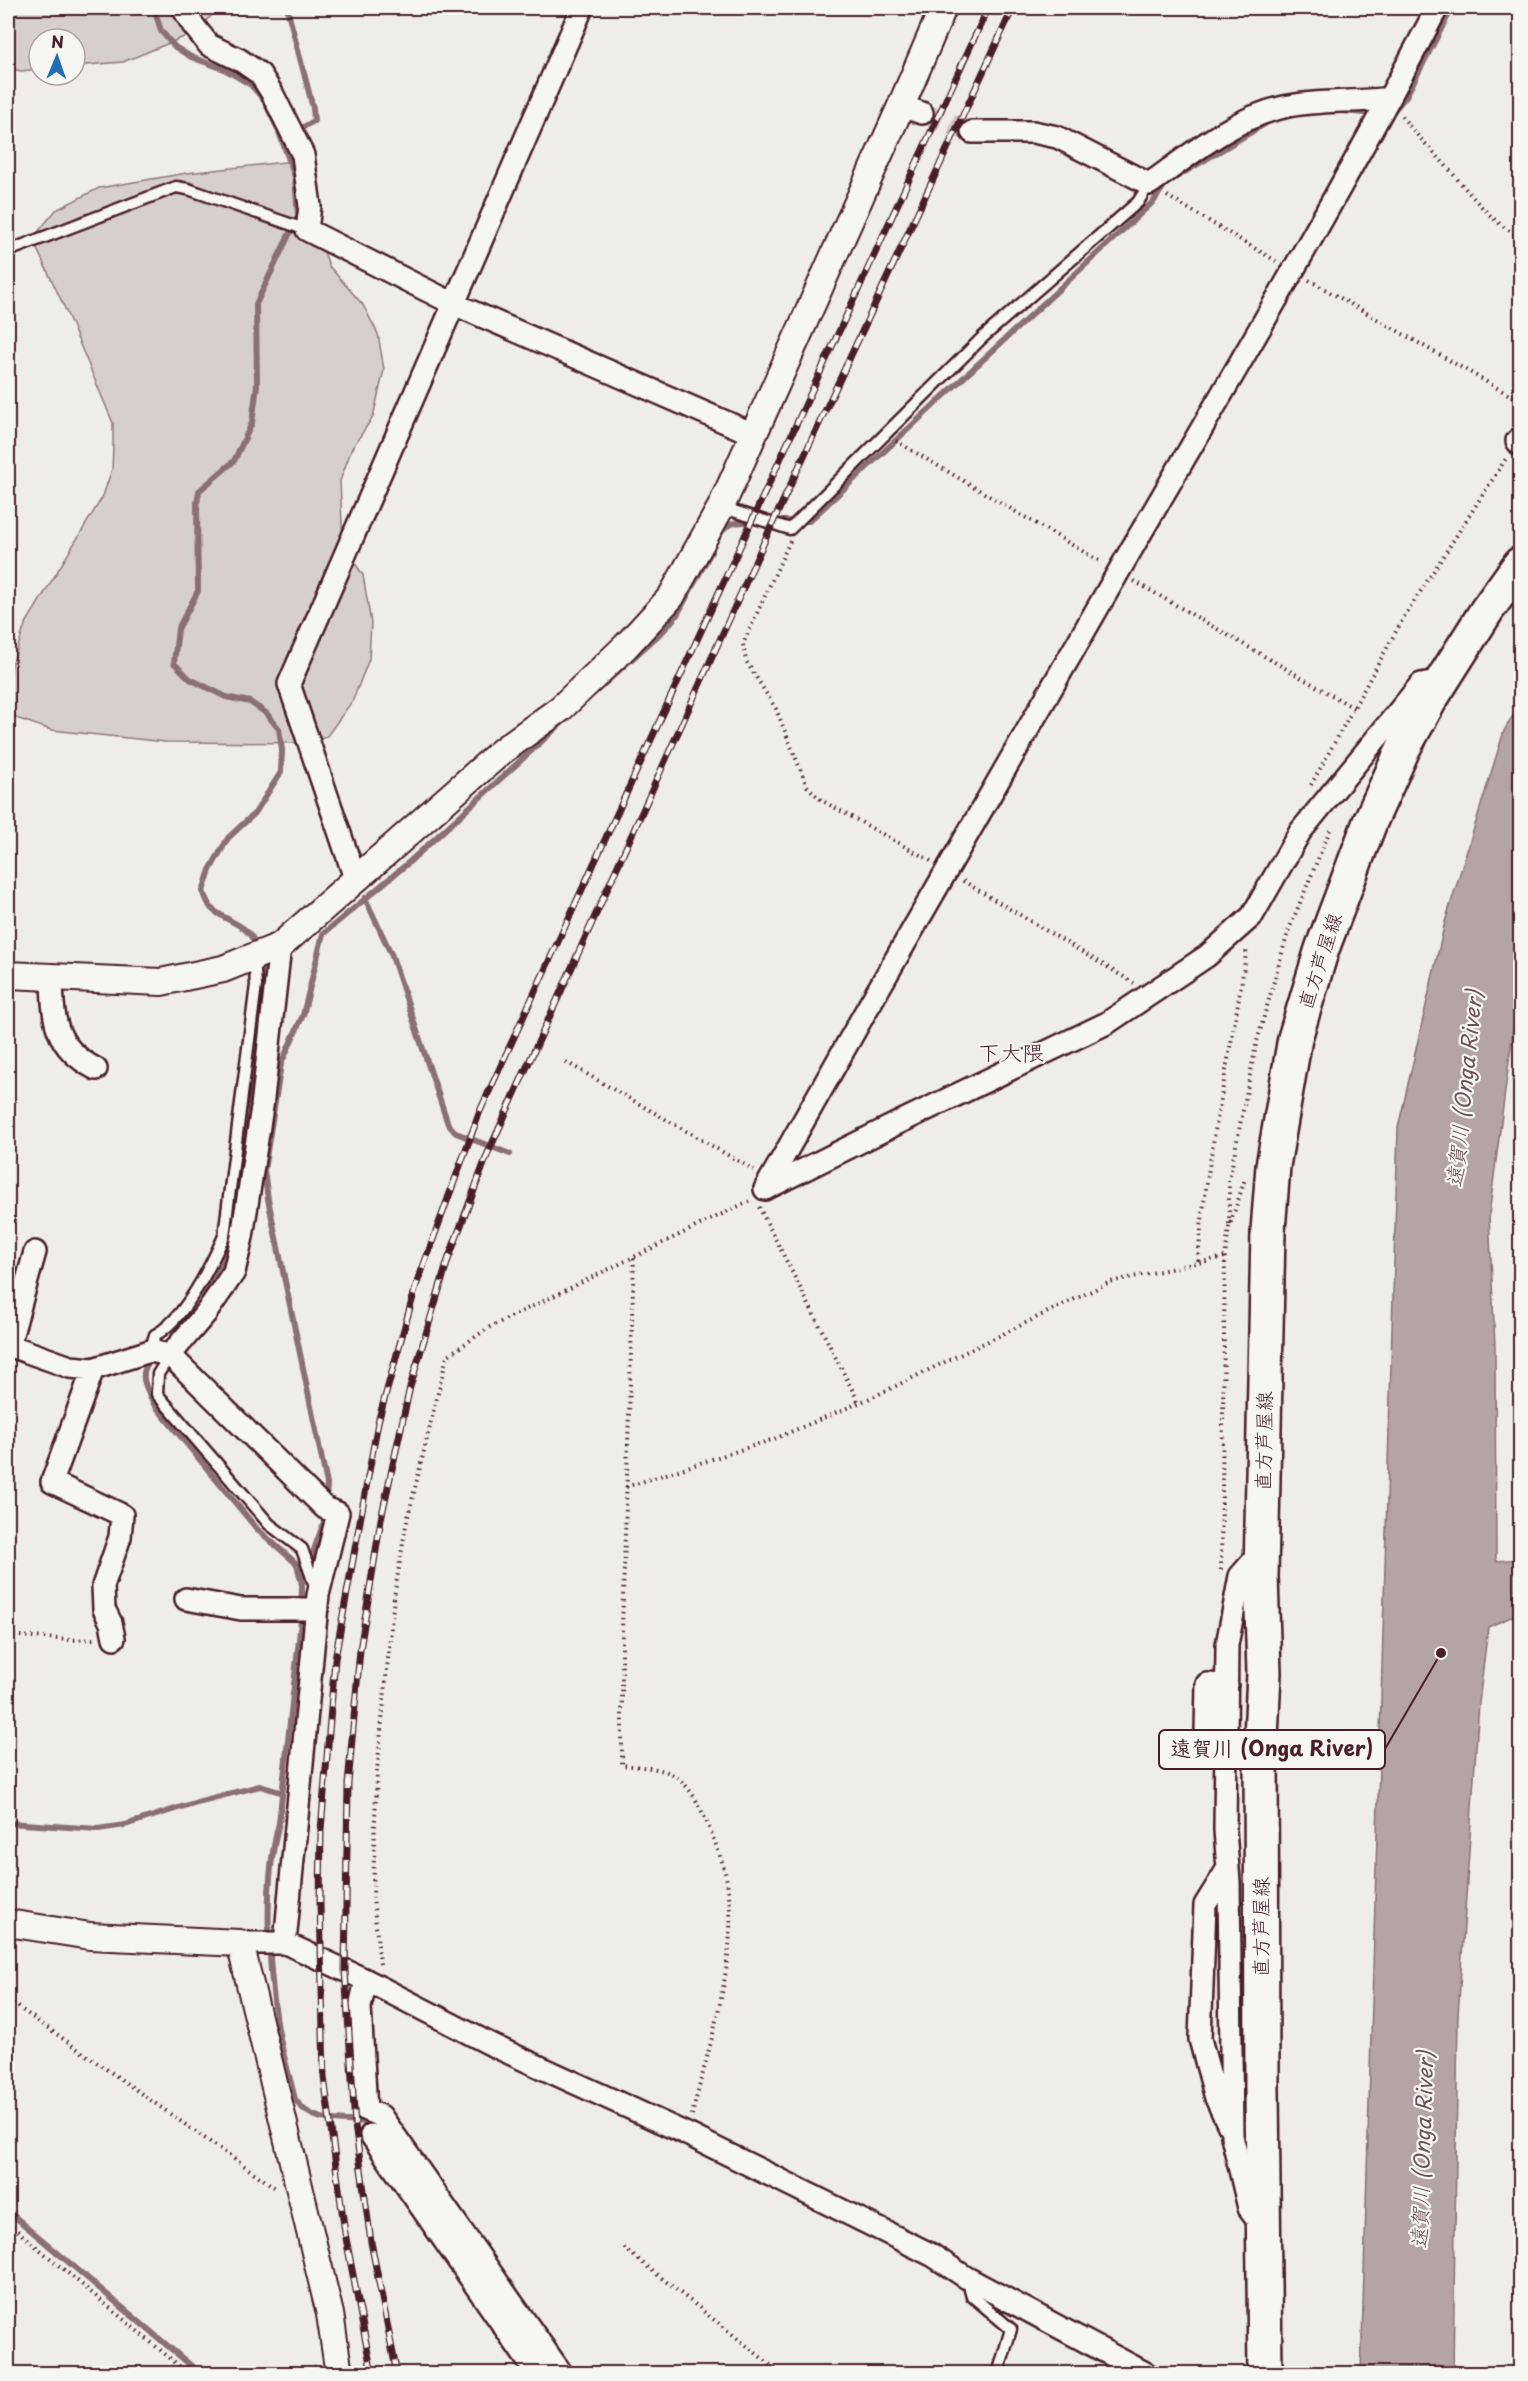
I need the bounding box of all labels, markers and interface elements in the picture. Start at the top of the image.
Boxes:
north arrow [27,27,87,87]
text: N [51,29,64,53]
street label: 直方芦屋線 [1289,909,1349,1013]
water label: 遠賀川 (Onga River) [1437,987,1489,1189]
district label: 下大隈 [978,1035,1044,1068]
street label: 直方芦屋線 [1247,1391,1279,1491]
callout: 遠賀川 (Onga River) [1159,1730,1385,1769]
text: 遠賀川 (Onga River) [1170,1731,1374,1763]
street label: 直方芦屋線 [1245,1877,1275,1977]
water label: 遠賀川 (Onga River) [1402,2049,1441,2250]

